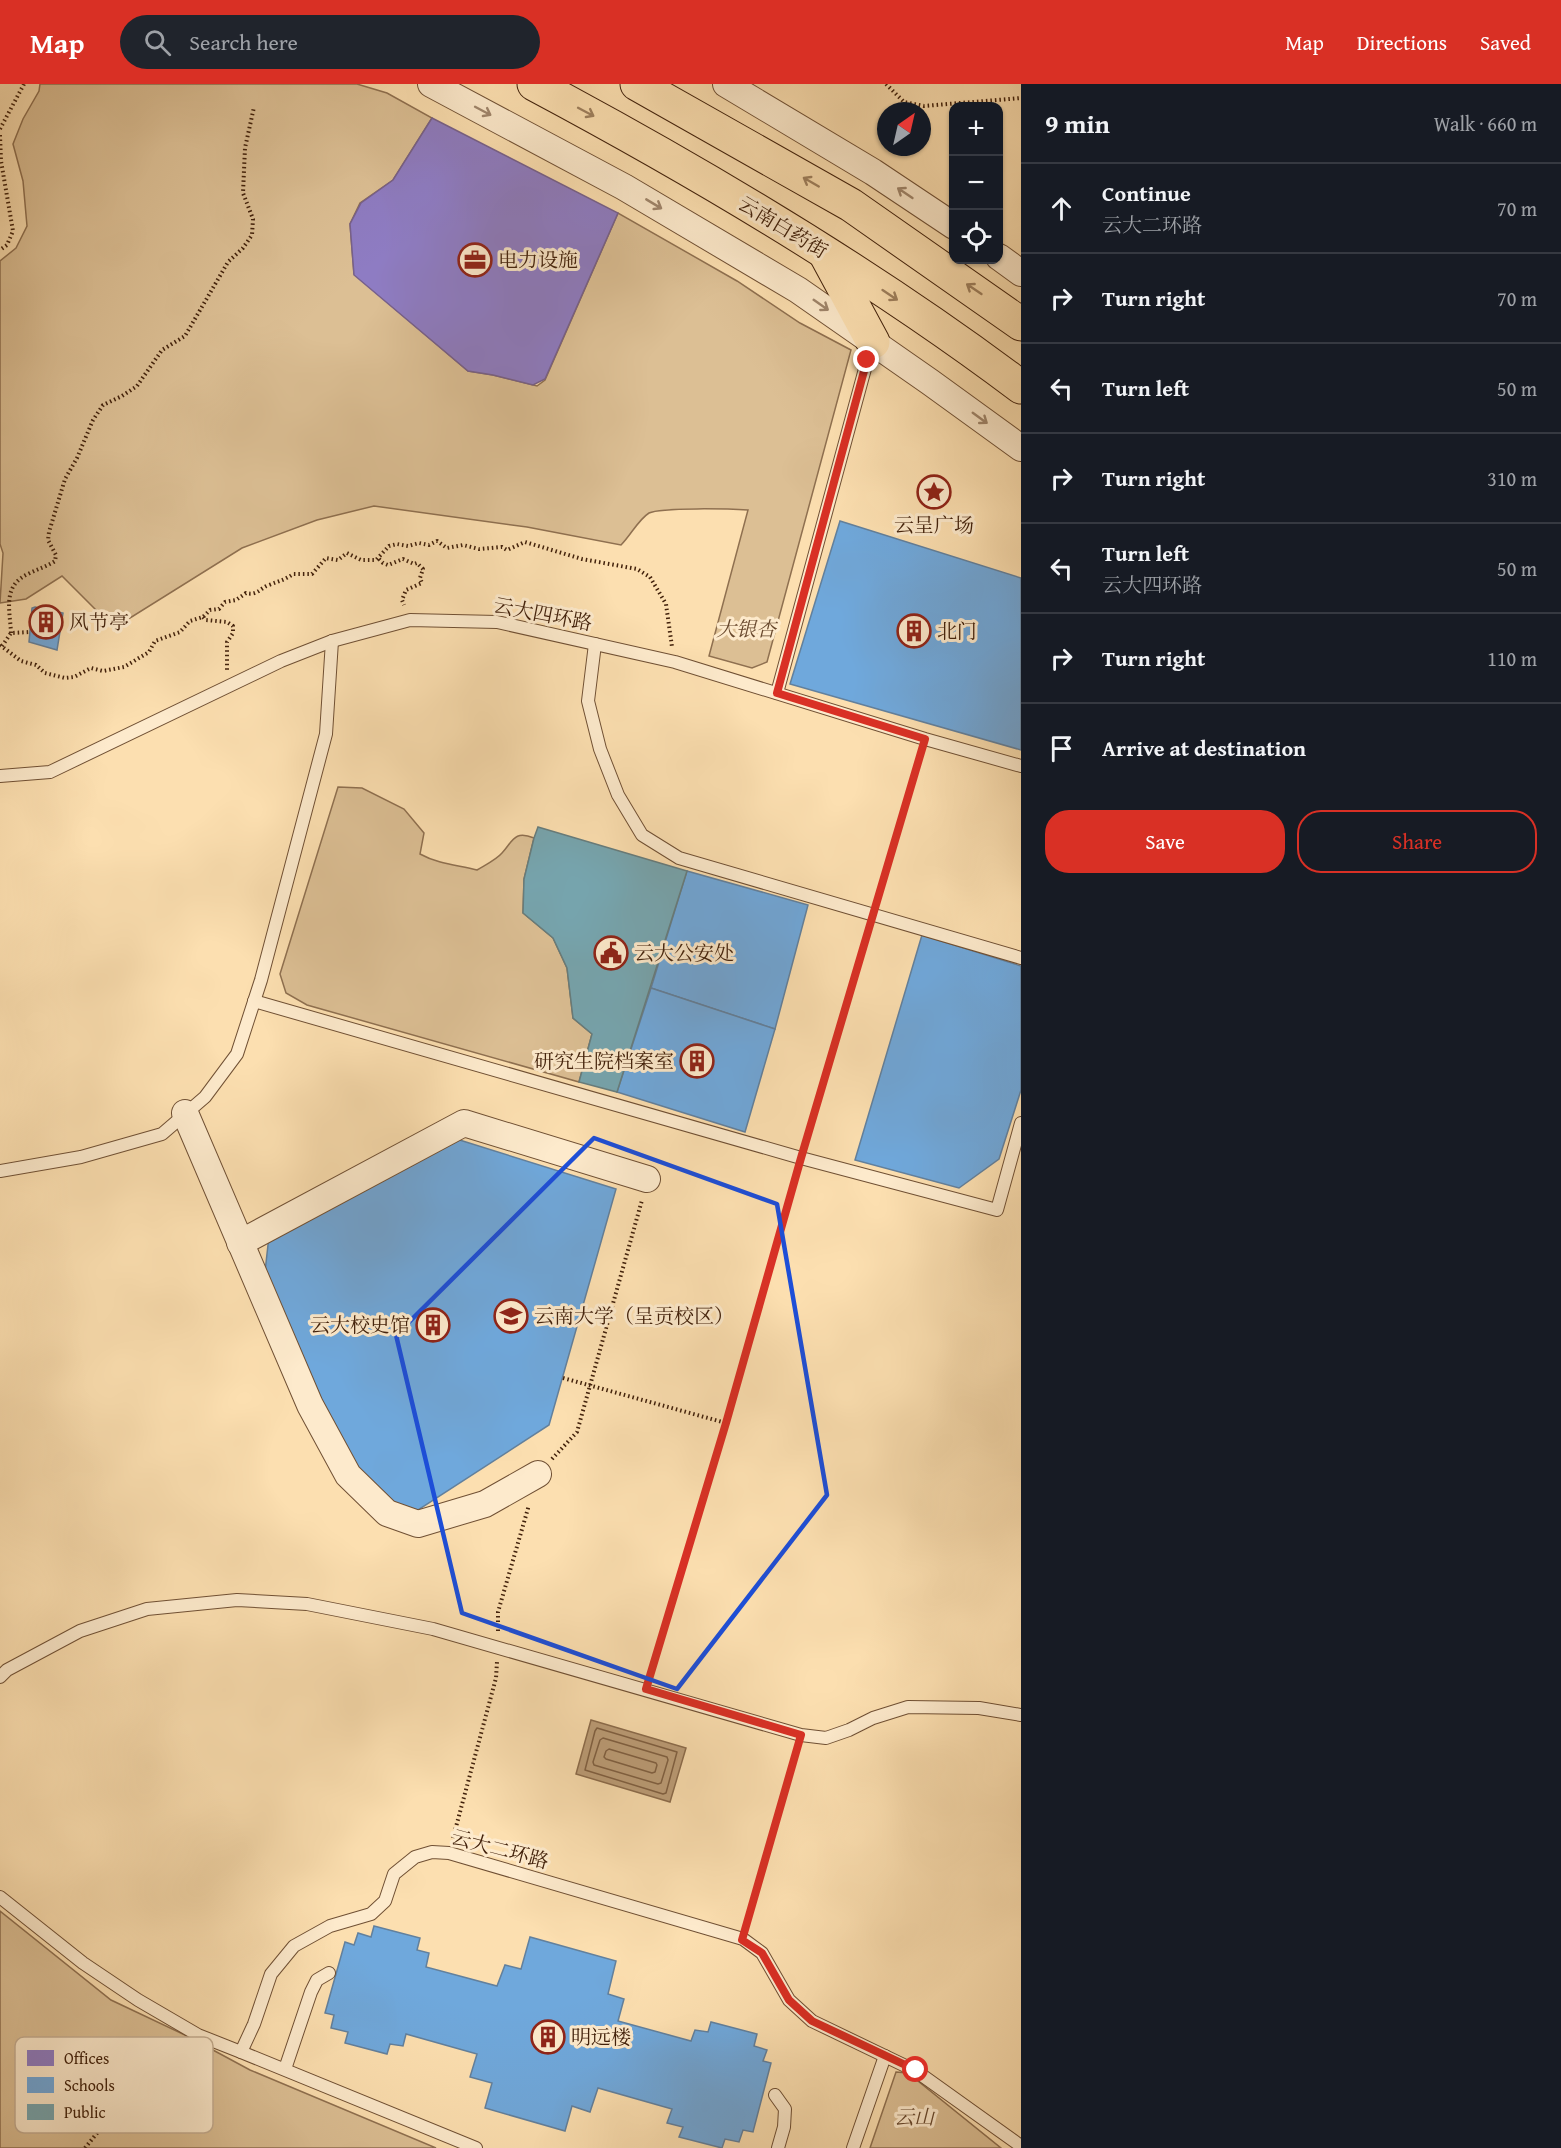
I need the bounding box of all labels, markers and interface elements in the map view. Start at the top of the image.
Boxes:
search box [120,15,540,69]
text: Map [30,22,84,63]
icon: search [141,26,174,59]
text: Search here [189,26,298,58]
text: Map [1285,27,1324,58]
text: Directions [1357,27,1447,58]
text: Saved [1480,27,1531,58]
north arrow [877,102,931,156]
map controls [949,102,1003,264]
button: + [949,102,1003,156]
text: 9 min [1045,104,1110,143]
one-way arrow [474,105,491,117]
one-way arrow [576,107,594,118]
text: Walk · 660 m [1434,109,1537,138]
button: − [949,156,1003,210]
one-way arrow [803,176,820,188]
text: Continue [1102,177,1191,209]
one-way arrow [897,187,914,199]
street label: 云南白药街 [733,188,834,265]
icon: ahead [1045,192,1078,225]
text: 70 m [1497,194,1537,223]
one-way arrow [645,199,662,211]
button: locate [949,210,1003,264]
text: 云大二环路 [1102,210,1202,239]
office icon: 电力设施 [457,242,493,278]
place label: 电力设施 [498,245,578,274]
icon: right [1045,282,1078,315]
text: Turn right [1102,282,1205,314]
one-way arrow [966,283,982,295]
text: 70 m [1497,284,1537,313]
one-way arrow [881,289,898,301]
one-way arrow [812,299,828,311]
route end [853,346,879,372]
icon: left [1045,372,1078,405]
text: Turn left [1102,372,1189,404]
text: 50 m [1497,374,1537,403]
one-way arrow [971,412,987,424]
icon: right [1045,462,1078,495]
text: Turn right [1102,462,1205,494]
text: 310 m [1487,464,1537,493]
place icon: 云呈广场 [916,474,952,510]
place label: 云呈广场 [894,510,974,539]
text: Turn left [1102,537,1189,569]
icon: left [1045,552,1078,585]
text: 50 m [1497,554,1537,583]
text: 云大四环路 [1102,570,1202,599]
street label: 云大四环路 [491,590,595,637]
building icon: 风节亭 [28,604,64,640]
place label: 风节亭 [69,607,129,636]
building icon: 北门 [896,613,932,649]
park label: 大银杏 [716,614,779,643]
place label: 北门 [937,616,977,645]
icon: right [1045,642,1078,675]
text: Turn right [1102,642,1205,674]
text: 110 m [1487,644,1537,673]
icon: arrive [1045,732,1078,765]
text: Arrive at destination [1102,732,1306,764]
button: Save [1045,810,1285,873]
button: Share [1297,810,1537,873]
public building icon: 云大公安处 [593,935,629,971]
place label: 云大公安处 [634,938,734,967]
building icon: 研究生院档案室 [679,1043,715,1079]
place label: 研究生院档案室 [534,1046,674,1075]
school or university icon: 云南大学（呈贡校区） [493,1298,529,1334]
place label: 云南大学（呈贡校区） [534,1301,734,1330]
building icon: 云大校史馆 [415,1307,451,1343]
place label: 云大校史馆 [310,1310,410,1339]
street label: 云大二环路 [448,1822,552,1875]
building icon: 明远楼 [530,2019,566,2055]
place label: 明远楼 [571,2022,631,2051]
legend [15,2037,213,2133]
text: Offices [64,2046,109,2070]
route start [902,2056,928,2082]
text: Schools [64,2073,115,2097]
text: Public [64,2100,106,2124]
park label: 云山 [894,2102,936,2131]

